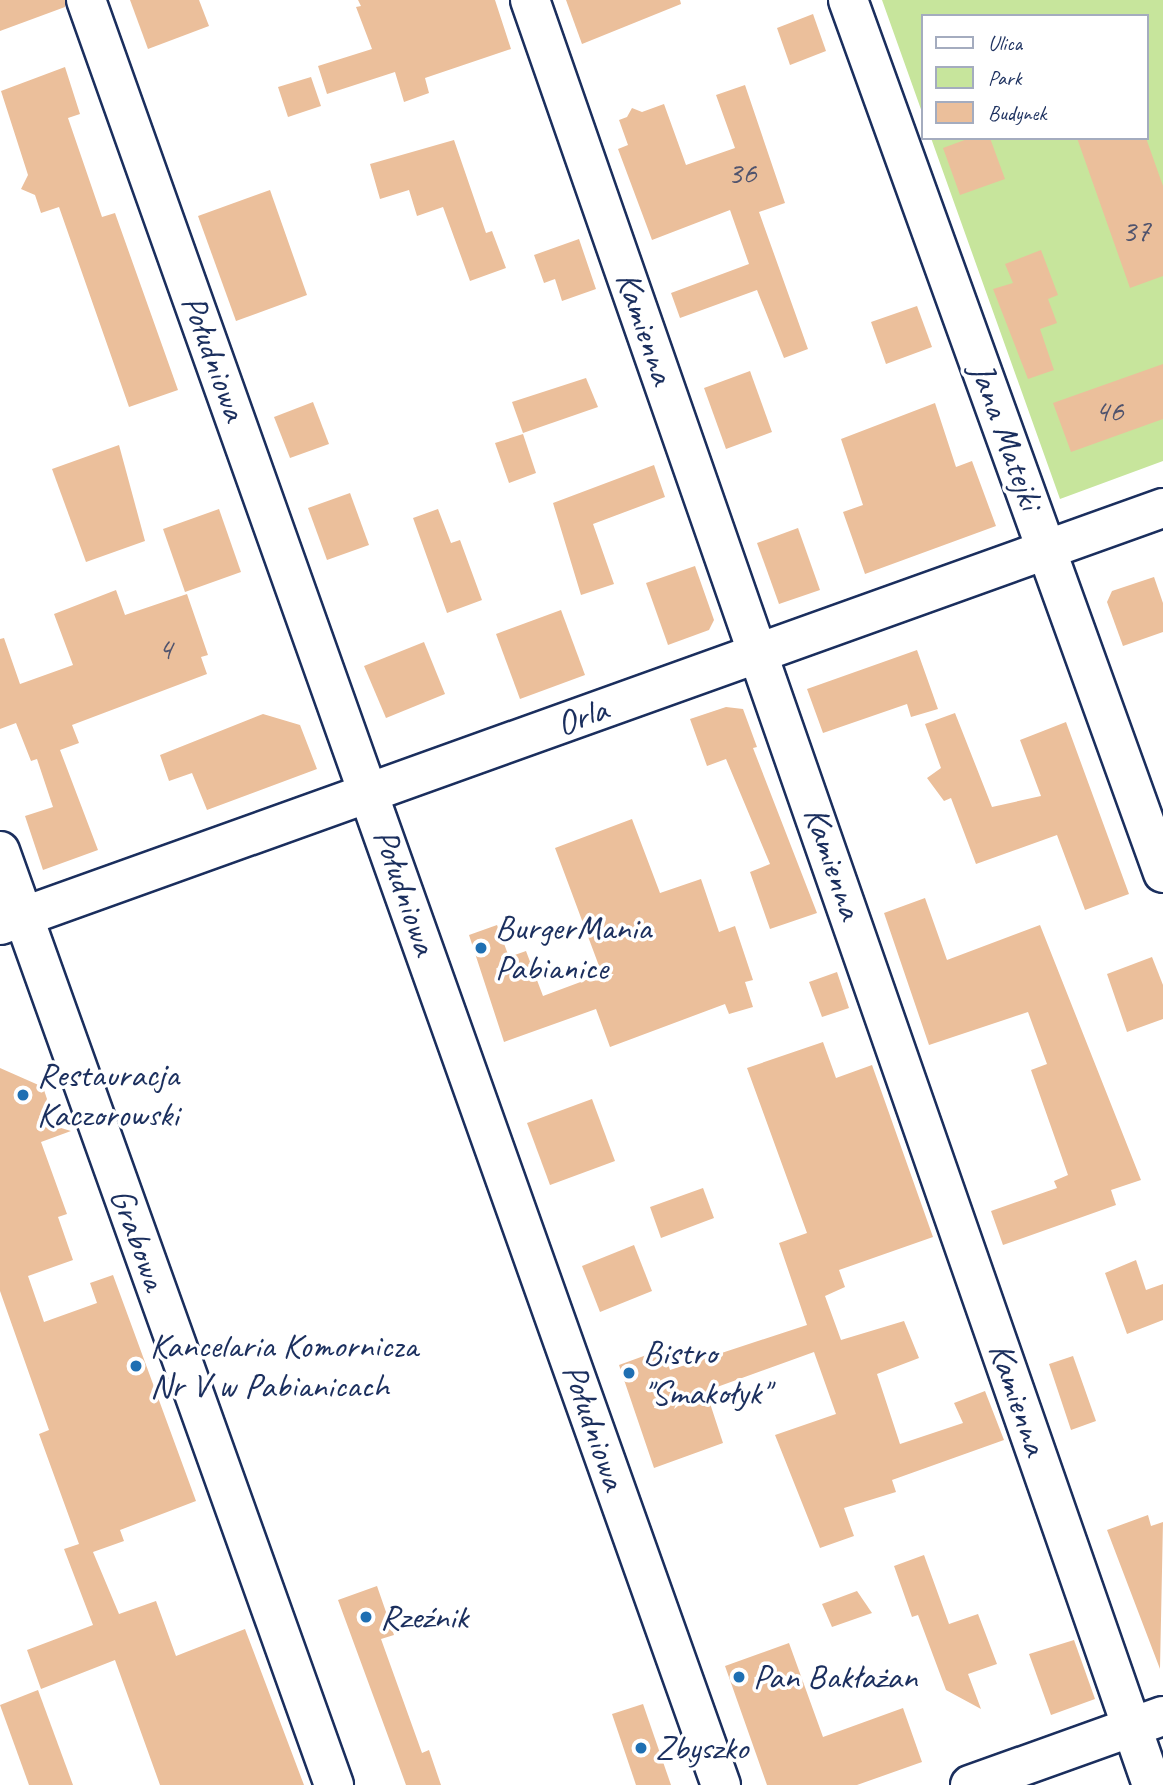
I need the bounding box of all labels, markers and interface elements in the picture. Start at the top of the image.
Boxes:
legend [922,14,1149,140]
text: Ulica [988,30,1022,56]
text: Park [988,65,1021,91]
text: Budynek [988,100,1046,126]
house number: 36 [728,154,756,192]
house number: 37 [1122,212,1150,250]
street label: Kamienna [606,266,684,390]
street label: Południowa [172,290,256,426]
street label: Jana Matejki [960,357,1052,515]
house number: 46 [1095,392,1123,430]
house number: 4 [158,630,172,668]
street label: Orla [551,689,613,745]
street label: Kamienna [794,801,872,925]
street label: Południowa [364,824,446,960]
place label: BurgerMania Pabianice [495,907,651,989]
marker: BurgerMania Pabianice [473,940,489,956]
place label: Restauracja Kaczorowski [37,1054,179,1136]
marker: Restauracja Kaczorowski [15,1087,31,1103]
street label: Grabowa [100,1183,176,1295]
place label: Kancelaria Komornicza Nr V w Pabianicach [150,1325,416,1407]
place label: Bistro "Smakołyk" [643,1332,769,1414]
street label: Kamienna [979,1337,1057,1461]
marker: Kancelaria Komornicza Nr V w Pabianicach [128,1358,144,1374]
street label: Południowa [553,1359,635,1495]
marker: Bistro "Smakołyk" [621,1365,637,1381]
place label: Rzeźnik [380,1596,468,1638]
marker: Rzeźnik [358,1609,374,1625]
place label: Pan Bakłażan [753,1656,919,1698]
marker: Pan Bakłażan [731,1669,747,1685]
place label: Zbyszko [655,1727,748,1769]
marker: Zbyszko [633,1740,649,1756]

